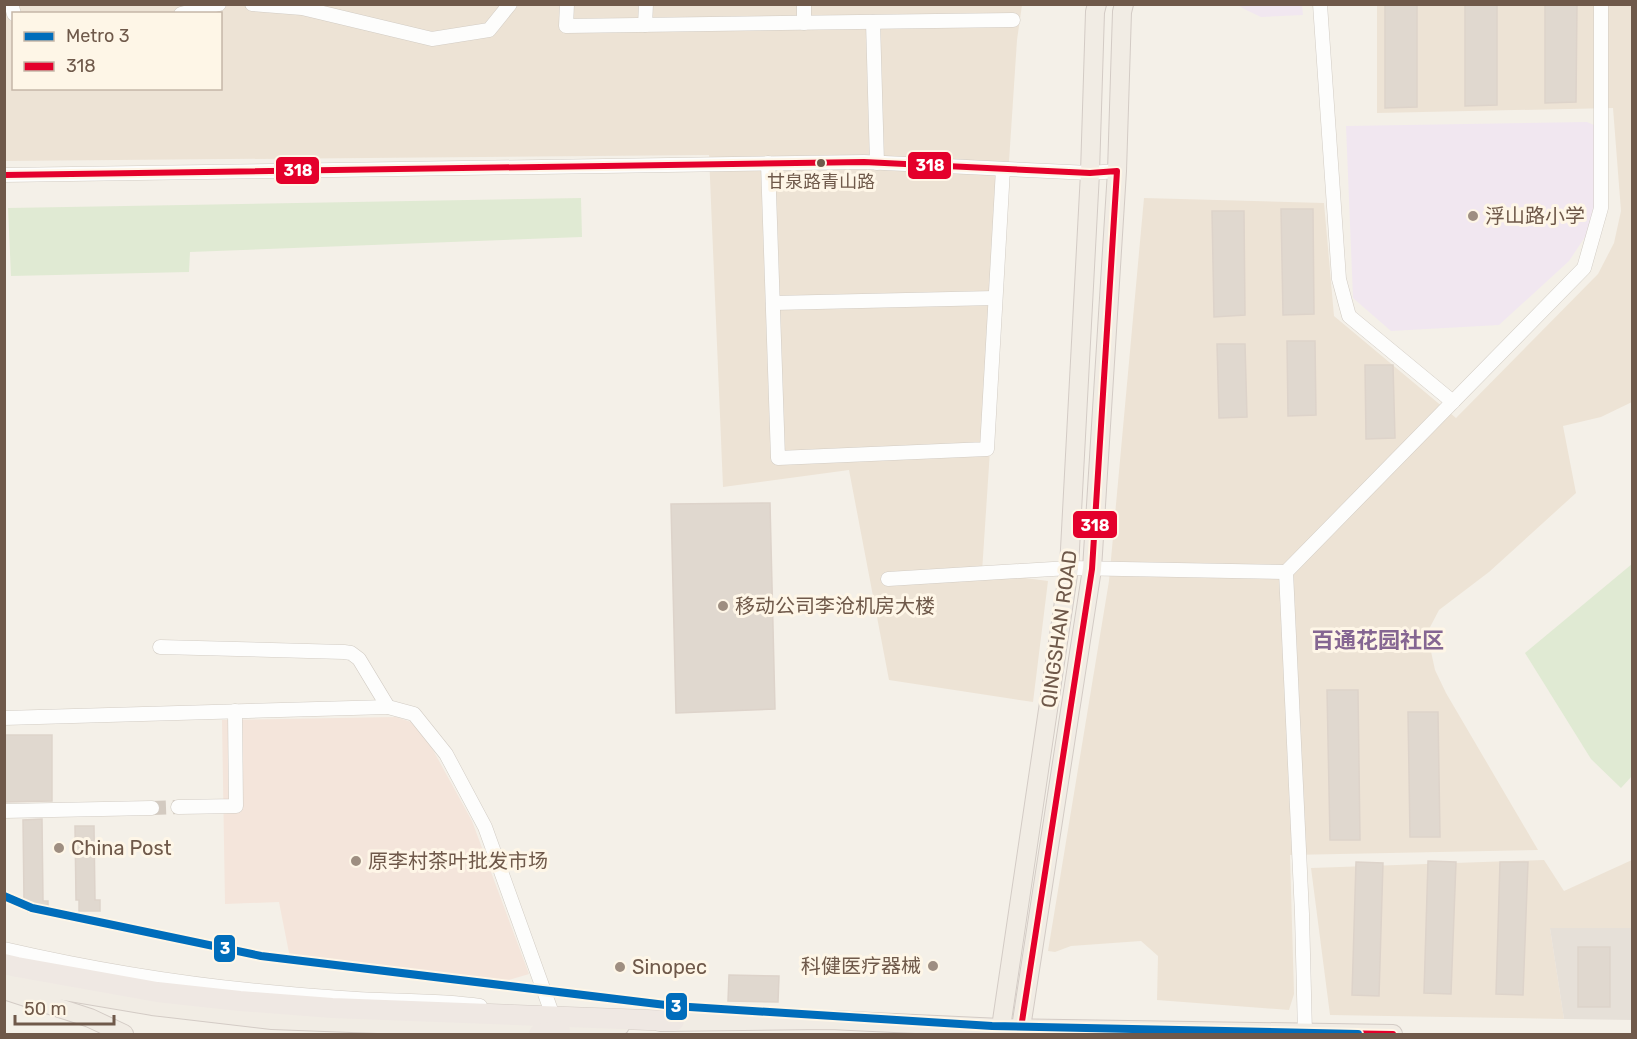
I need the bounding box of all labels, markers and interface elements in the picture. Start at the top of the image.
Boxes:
legend [12,12,222,90]
text: Metro 3 [66,25,130,47]
text: 318 [66,55,96,77]
line badge: 318 [907,151,952,180]
line badge: 318 [275,156,320,185]
text: 318 [915,156,945,175]
marker: 甘泉路青山路 [815,157,827,169]
text: 318 [283,161,313,180]
place label: 甘泉路青山路 [767,171,875,193]
place label: 浮山路小学 [1485,204,1585,228]
marker: 浮山路小学 [1466,209,1480,223]
line badge: 318 [1072,510,1118,539]
text: 318 [1080,516,1110,535]
street label: QINGSHAN ROAD [1036,549,1082,709]
place label: 移动公司李沧机房大楼 [735,594,935,618]
marker: 移动公司李沧机房大楼 [716,599,730,613]
district label: 百通花园社区 [1312,627,1444,654]
place label: China Post [71,836,172,860]
marker: China Post [52,841,66,855]
place label: 原李村茶叶批发市场 [368,849,548,873]
marker: 原李村茶叶批发市场 [349,854,363,868]
line badge: 3 [213,934,236,963]
text: 3 [220,939,230,958]
place label: 科健医疗器械 [801,954,921,978]
place label: Sinopec [632,955,707,979]
marker: 科健医疗器械 [926,959,940,973]
marker: Sinopec [613,960,627,974]
scale bar [15,988,114,1026]
line badge: 3 [665,992,688,1021]
text: 3 [671,997,681,1016]
text: 50 m [24,998,67,1020]

